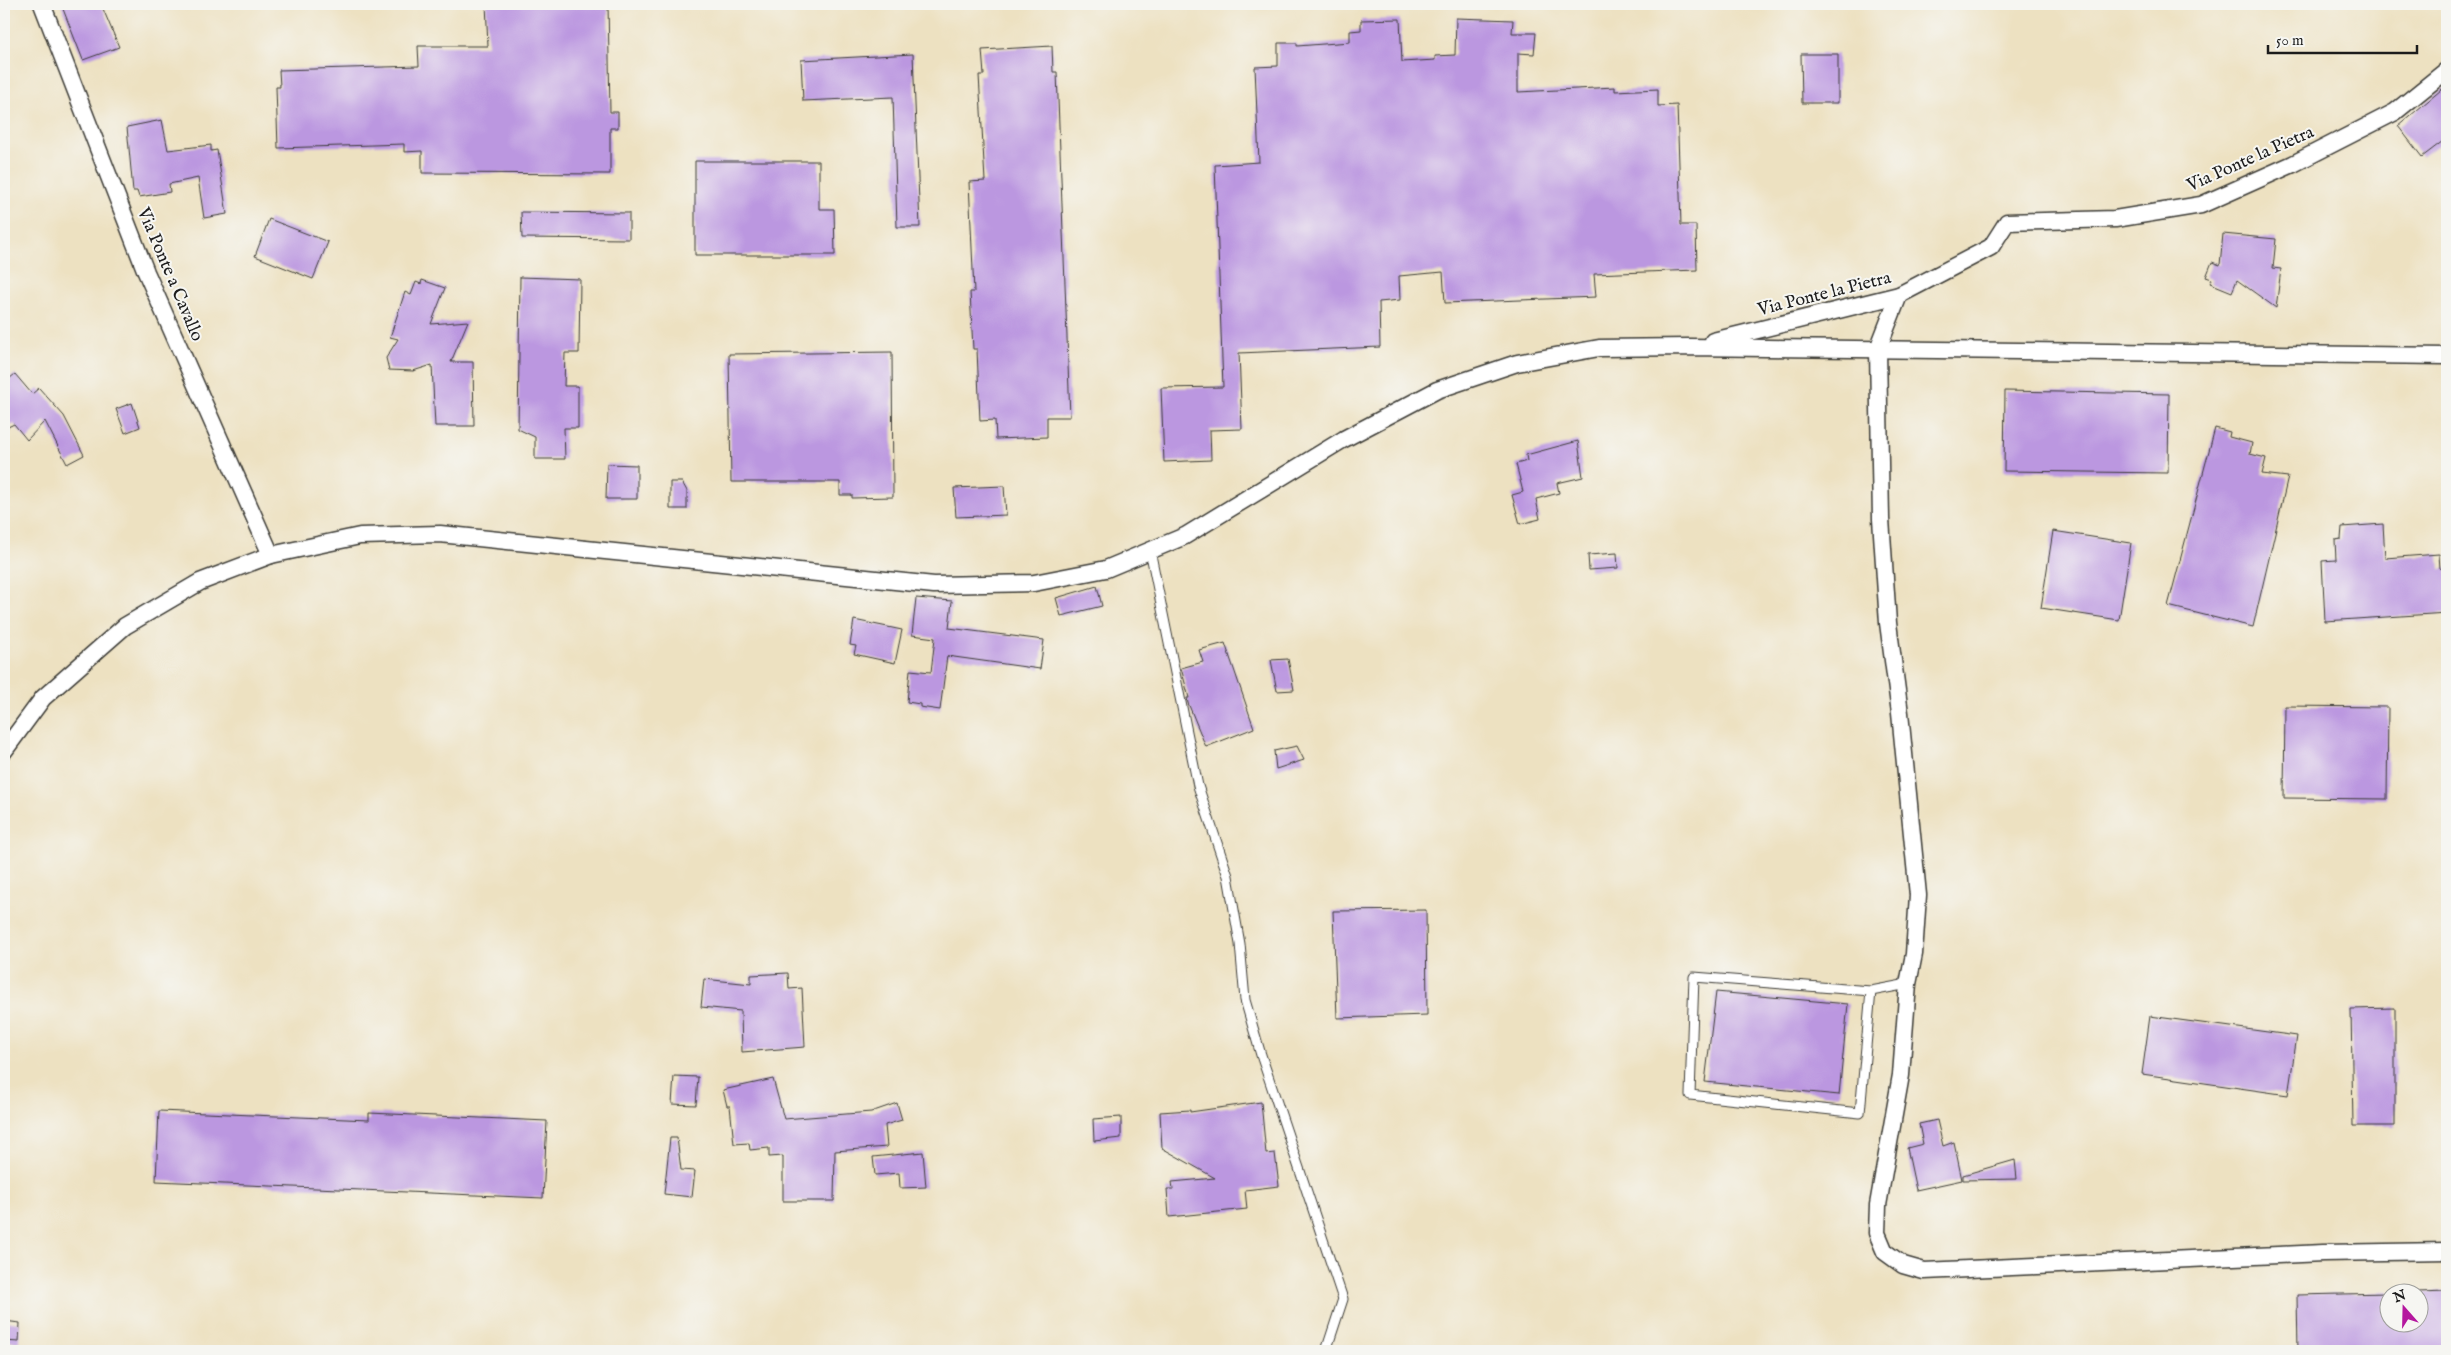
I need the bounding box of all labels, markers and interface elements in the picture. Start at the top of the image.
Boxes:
scale bar [2268,22,2417,54]
text: 50 m [2276,31,2304,50]
street label: Via Ponte la Pietra [2183,121,2318,198]
street label: Via Ponte a Cavallo [131,203,208,345]
street label: Via Ponte la Pietra [1754,267,1894,322]
north arrow [2378,1282,2428,1332]
text: N [2390,1286,2409,1308]

